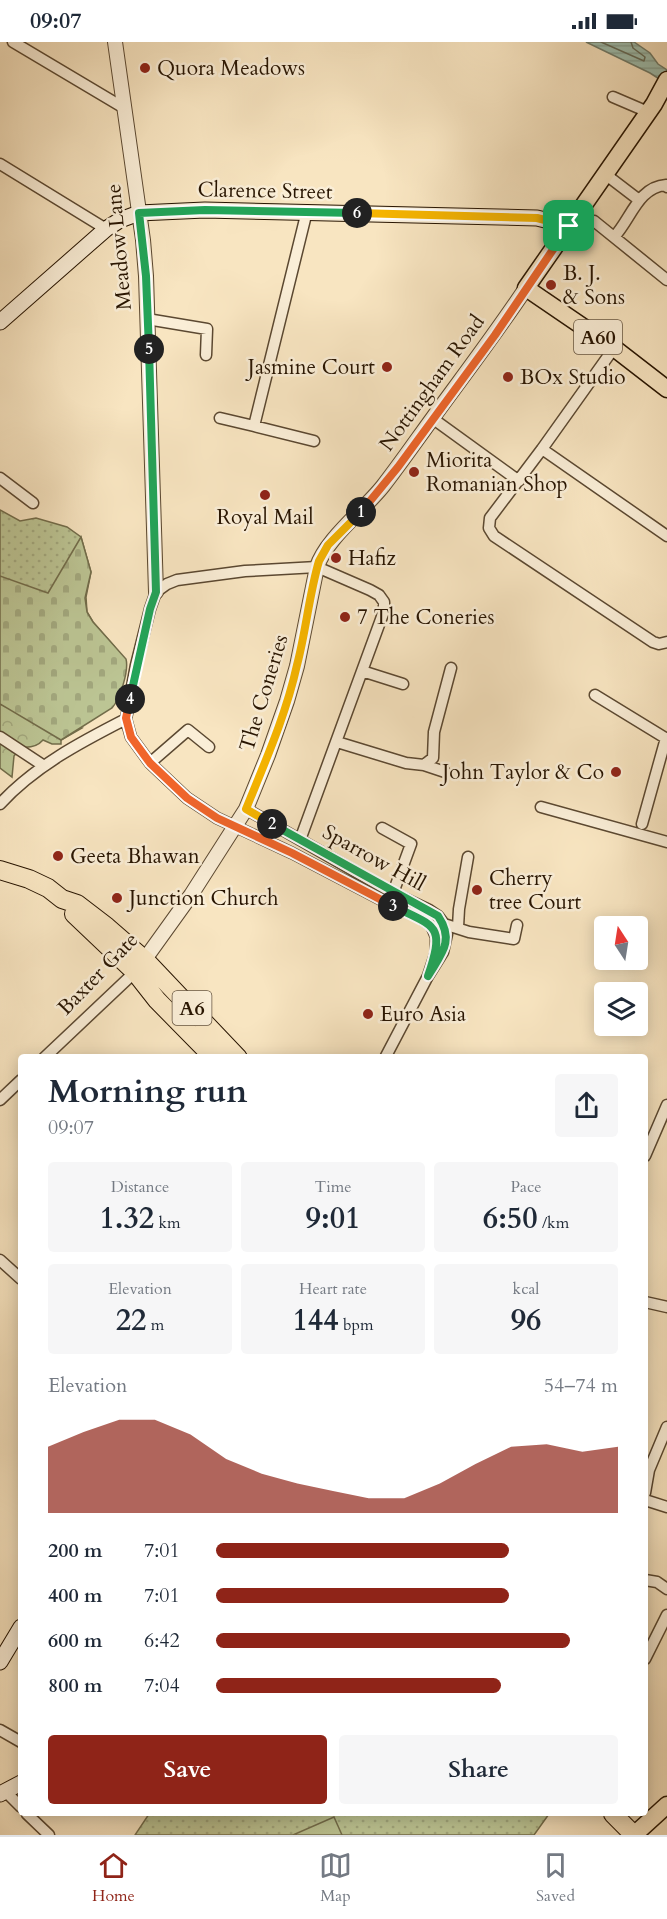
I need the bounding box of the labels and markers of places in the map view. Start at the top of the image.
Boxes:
place label: Quora Meadows [157,54,305,83]
marker: Quora Meadows [138,61,152,75]
pin: 6 [342,198,372,228]
pin [543,200,594,251]
place label: B. J. & Sons [563,259,625,312]
marker: B. J. & Sons [544,278,558,292]
pin: 5 [134,334,164,364]
place label: Jasmine Court [245,353,375,382]
marker: Jasmine Court [380,360,394,374]
place label: BOx Studio [520,363,626,392]
marker: BOx Studio [501,370,515,384]
place label: Miorita Romanian Shop [426,446,568,499]
marker: Miorita Romanian Shop [407,465,421,479]
marker: Royal Mail [258,488,272,502]
pin: 1 [346,497,376,527]
place label: Royal Mail [216,503,314,532]
place label: Hafiz [348,544,396,573]
marker: Hafiz [329,551,343,565]
place label: 7 The Coneries [357,603,495,632]
marker: 7 The Coneries [338,610,352,624]
pin: 4 [115,684,145,714]
place label: John Taylor & Co [439,758,604,787]
marker: John Taylor & Co [609,765,623,779]
pin: 2 [257,809,287,839]
place label: Geeta Bhawan [70,842,200,871]
marker: Geeta Bhawan [51,849,65,863]
place label: Cherry tree Court [489,864,582,917]
marker: Cherry tree Court [470,883,484,897]
place label: Junction Church [126,884,279,913]
marker: Junction Church [110,891,124,905]
pin: 3 [378,891,408,921]
place label: Euro Asia [380,1000,466,1029]
marker: Euro Asia [361,1007,375,1021]

